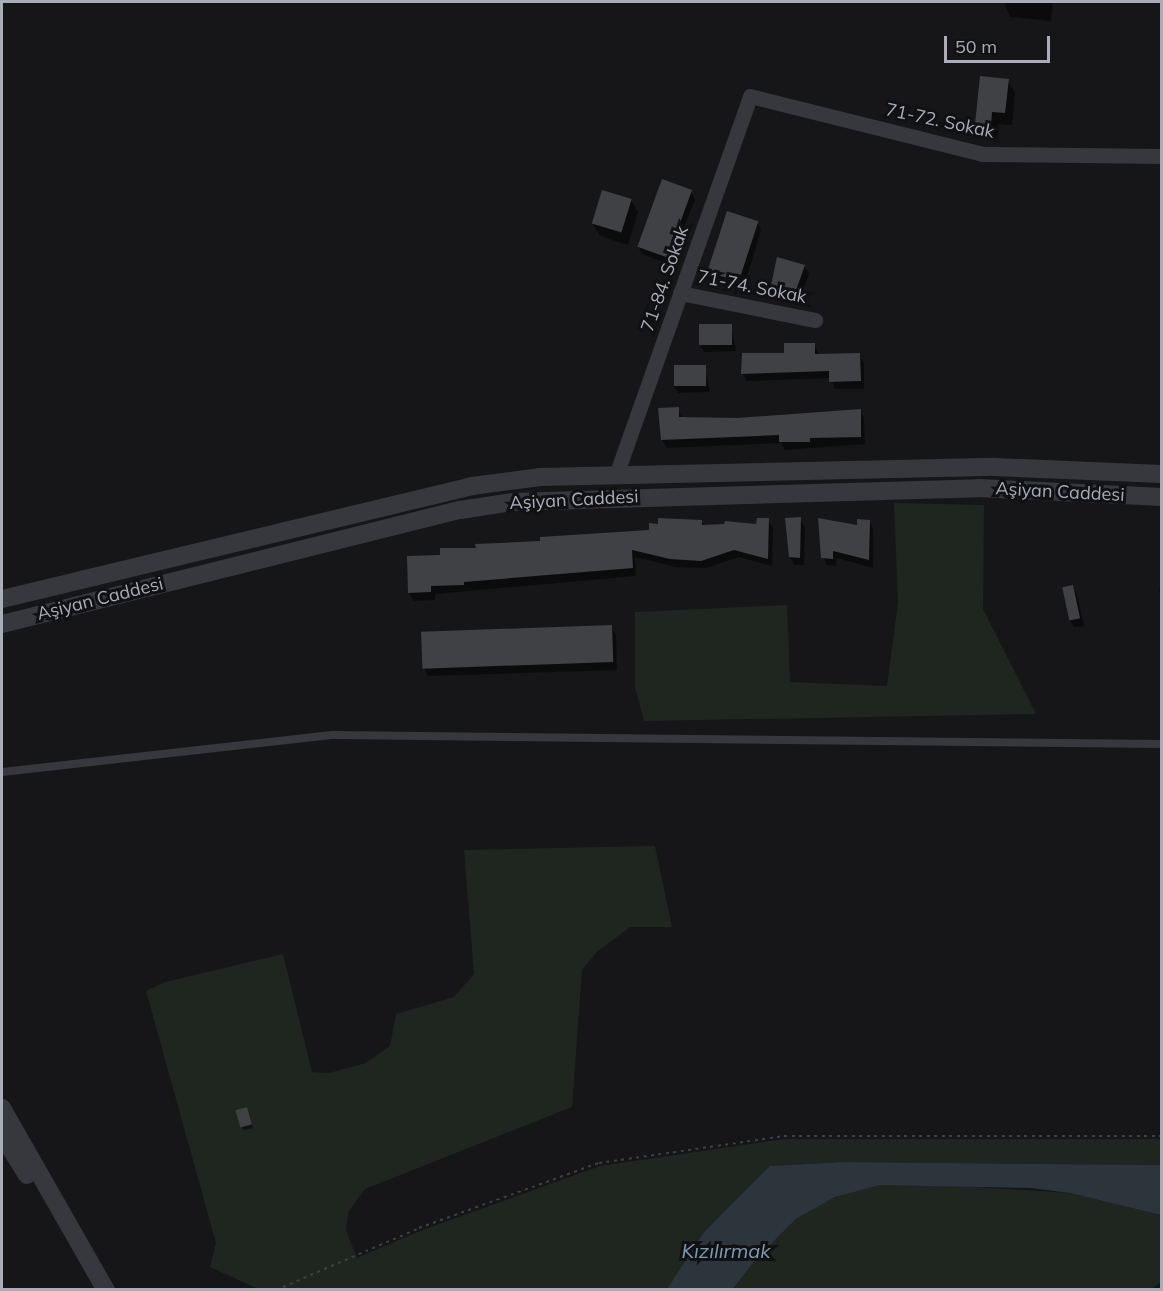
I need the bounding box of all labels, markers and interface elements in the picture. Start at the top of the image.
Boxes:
scale bar [947,24,1054,62]
text: 50 m [955,35,997,58]
street label: 71-72. Sokak [884,99,996,143]
street label: 71-84. Sokak [637,223,693,335]
street label: 71-74. Sokak [696,266,808,308]
street label: Aşiyan Caddesi [995,478,1125,506]
street label: Aşiyan Caddesi [509,486,639,514]
street label: Aşiyan Caddesi [35,573,165,625]
water label: Kızılırmak [681,1238,771,1262]

